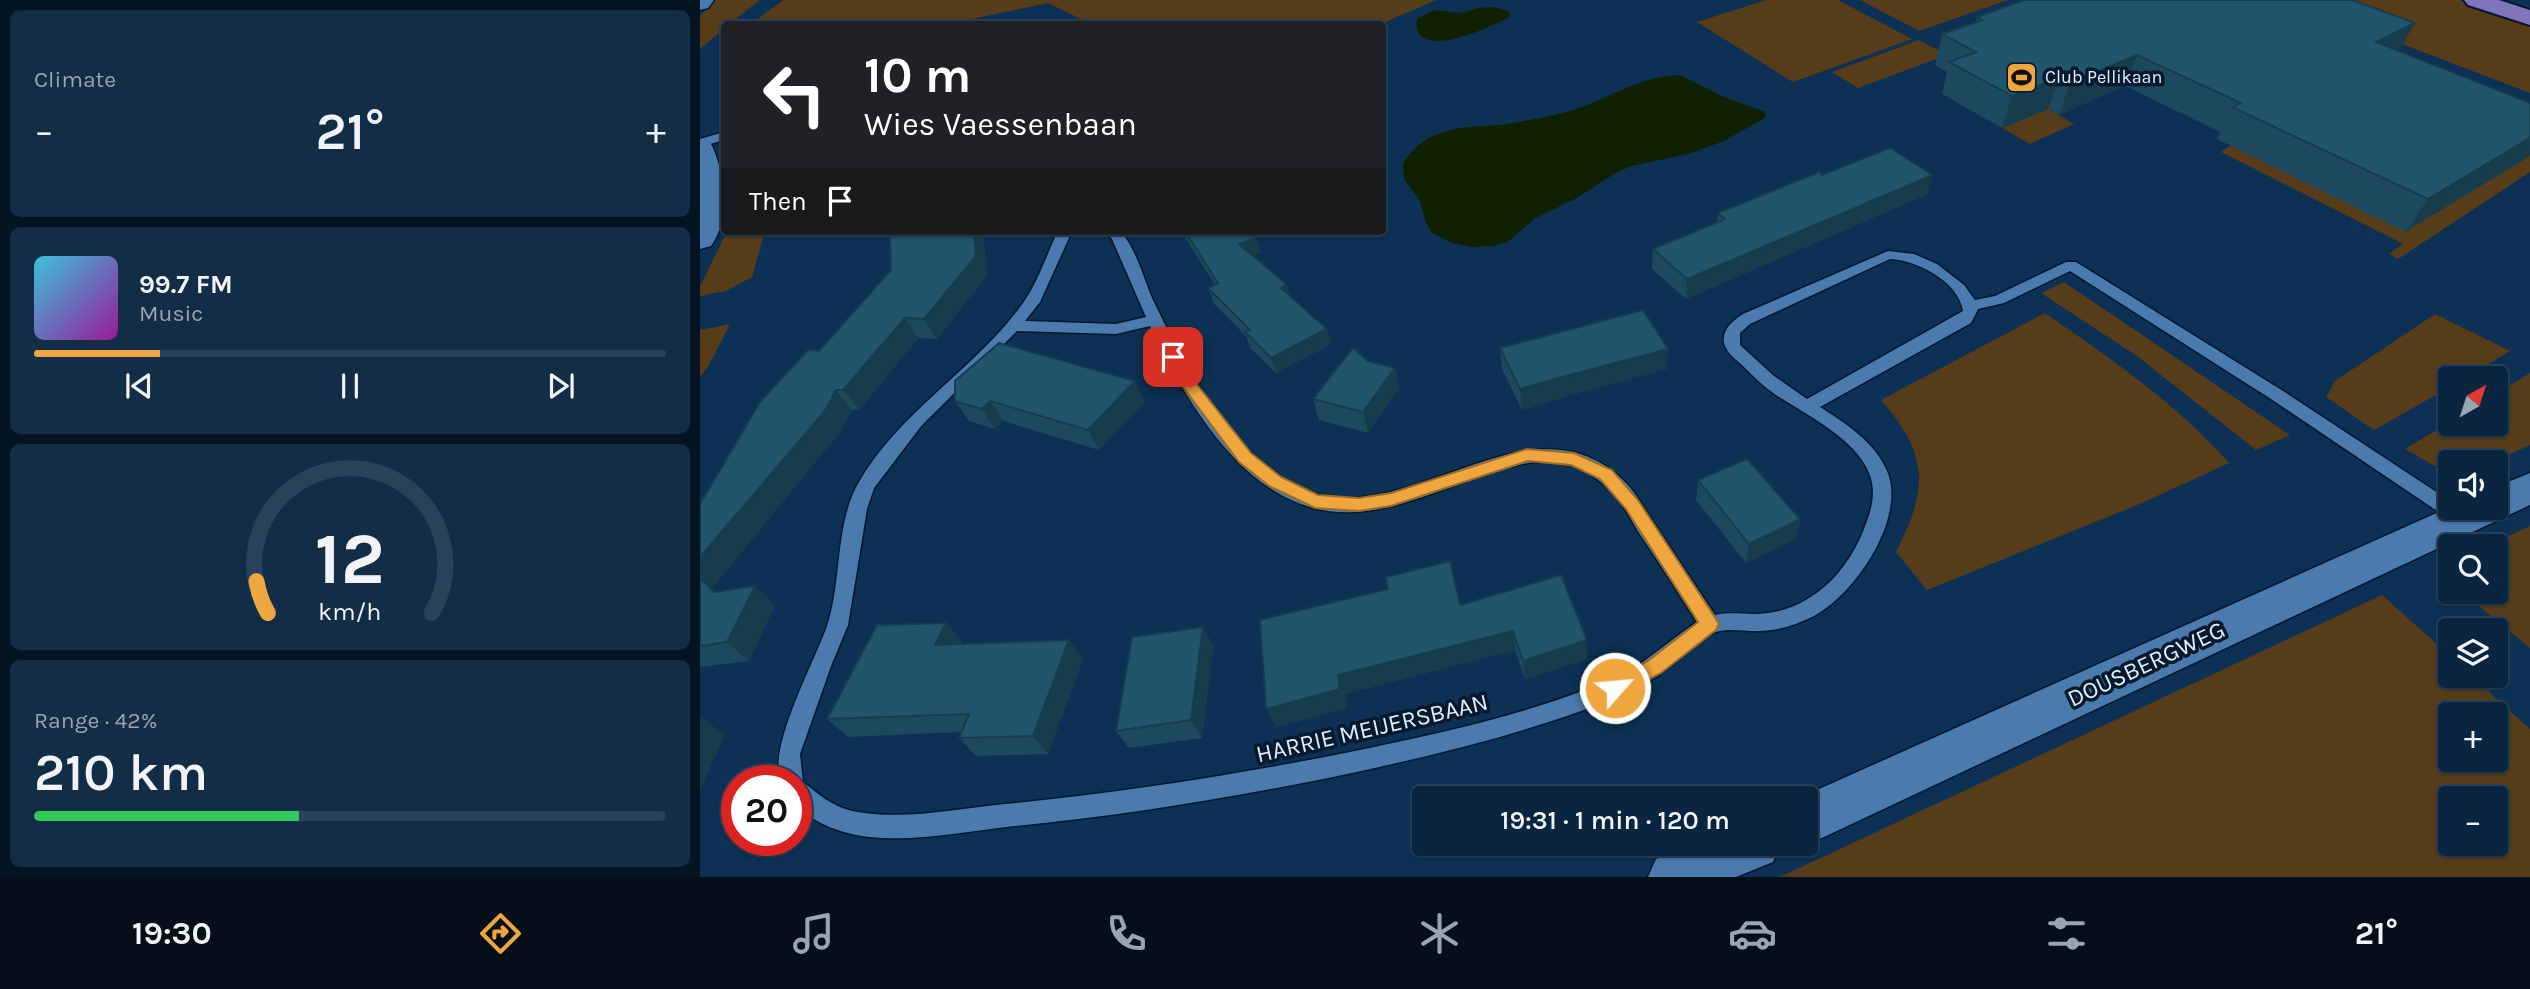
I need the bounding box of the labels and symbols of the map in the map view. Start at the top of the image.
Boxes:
sports icon: Club Pellikaan [2005,60,2039,94]
place label: Club Pellikaan [2045,66,2162,88]
pin [1143,327,1203,387]
north arrow [2438,366,2508,436]
street label: DOUSBERGWEG [2063,615,2229,713]
position arrow [1578,651,1652,725]
street label: HARRIE MEIJERSBAAN [1253,688,1491,768]
speed limit sign: 20 [721,765,812,856]

